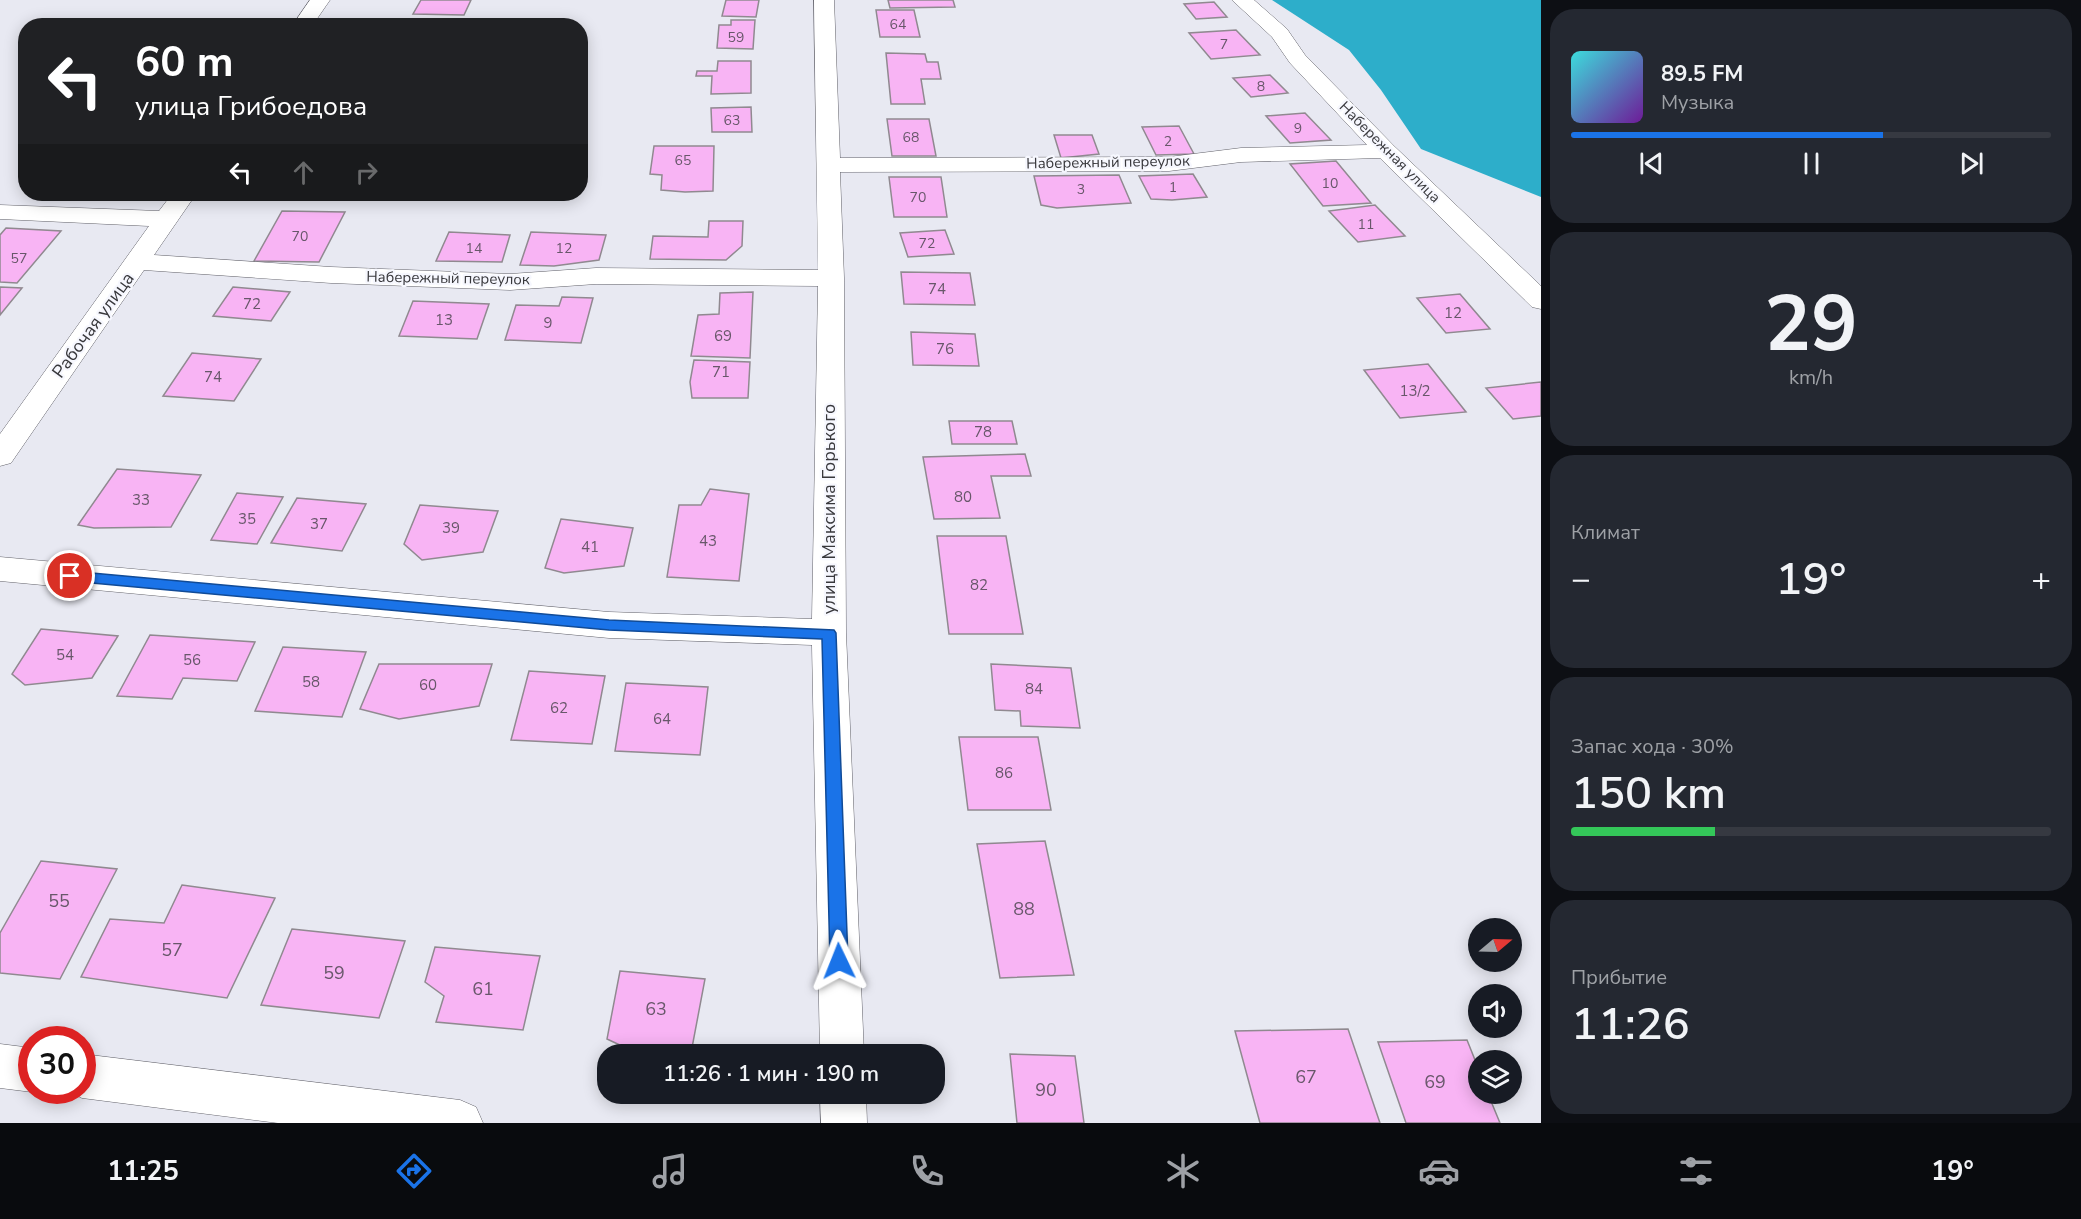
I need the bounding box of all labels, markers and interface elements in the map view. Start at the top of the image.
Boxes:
house number: 64 [890,15,906,34]
house number: 59 [728,28,744,47]
text: 60 m [135,34,234,91]
house number: 7 [1220,35,1228,54]
icon: left [36,42,114,120]
text: 89.5 FM [1661,59,1743,89]
house number: 8 [1257,77,1265,96]
text: улица Грибоедова [135,88,367,125]
text: Музыка [1661,89,1734,116]
street label: Набережная улица [1335,97,1445,207]
house number: 63 [724,111,740,130]
house number: 9 [1294,119,1302,138]
house number: 68 [903,128,919,147]
house number: 2 [1164,132,1172,151]
icon: previous [1635,147,1668,180]
icon: pause [1795,147,1828,180]
icon: next [1955,147,1988,180]
house number: 65 [675,151,691,170]
street label: Набережный переулок [1026,151,1190,173]
icon: left [224,156,257,189]
icon: ahead [287,156,320,189]
icon: right [350,156,383,189]
house number: 10 [1322,174,1338,193]
house number: 1 [1169,178,1177,197]
house number: 3 [1077,180,1085,199]
house number: 70 [910,188,926,207]
house number: 11 [1358,215,1374,234]
house number: 70 [292,227,308,246]
house number: 72 [919,234,935,253]
house number: 14 [466,239,482,258]
house number: 12 [556,239,572,258]
house number: 57 [11,249,27,268]
street label: Рабочая улица [46,267,140,383]
street label: Набережный переулок [366,267,530,289]
text: 29 [1764,271,1858,378]
house number: 74 [928,279,946,299]
house number: 72 [243,294,261,314]
house number: 12 [1444,303,1462,323]
house number: 13 [435,310,453,330]
house number: 9 [543,313,553,333]
house number: 69 [714,326,732,346]
house number: 76 [936,339,954,359]
house number: 71 [712,362,730,382]
text: km/h [1789,364,1833,391]
house number: 74 [204,367,222,387]
house number: 13/2 [1399,381,1431,401]
street label: улица Максима Горького [817,404,841,614]
house number: 78 [974,422,992,442]
house number: 80 [954,487,972,507]
house number: 33 [132,490,150,510]
house number: 35 [238,509,256,529]
house number: 37 [310,514,328,534]
house number: 39 [442,518,460,538]
text: Климат [1571,519,1640,546]
house number: 43 [699,531,717,551]
house number: 41 [581,537,599,557]
text: 19° [1776,549,1846,610]
pin [44,550,95,601]
text: − [1571,557,1591,602]
text: + [2031,557,2051,602]
icon: arrive [53,559,86,592]
house number: 82 [970,575,988,595]
house number: 54 [56,645,74,665]
house number: 56 [183,650,201,670]
house number: 58 [302,672,320,692]
house number: 60 [419,675,437,695]
house number: 84 [1025,679,1043,699]
house number: 62 [550,698,568,718]
house number: 64 [653,709,671,729]
text: Запас хода · 30% [1571,733,1734,760]
house number: 86 [995,763,1013,783]
text: 150 km [1571,763,1726,824]
house number: 55 [48,889,70,913]
house number: 88 [1013,897,1035,921]
north arrow [1468,918,1522,972]
map controls [1468,918,1522,1104]
position arrow [807,929,871,993]
house number: 57 [161,938,183,962]
house number: 59 [323,961,345,985]
text: Прибытие [1571,964,1667,991]
house number: 61 [472,977,494,1001]
button: sound [1468,984,1522,1038]
text: 11:26 [1571,994,1690,1055]
house number: 63 [645,997,667,1021]
speed limit sign: 30 [18,1026,96,1104]
button: layers [1468,1050,1522,1104]
text: 11:26 · 1 мин · 190 m [663,1059,879,1089]
house number: 67 [1295,1065,1317,1089]
house number: 69 [1424,1070,1446,1094]
house number: 90 [1035,1078,1057,1102]
icon: directions [393,1150,435,1192]
icon: music [649,1150,691,1192]
icon: phone [906,1150,948,1192]
icon: climate [1162,1150,1204,1192]
icon: car [1418,1150,1460,1192]
icon: filters [1675,1150,1717,1192]
text: 11:25 [107,1153,179,1190]
text: 19° [1931,1153,1974,1190]

